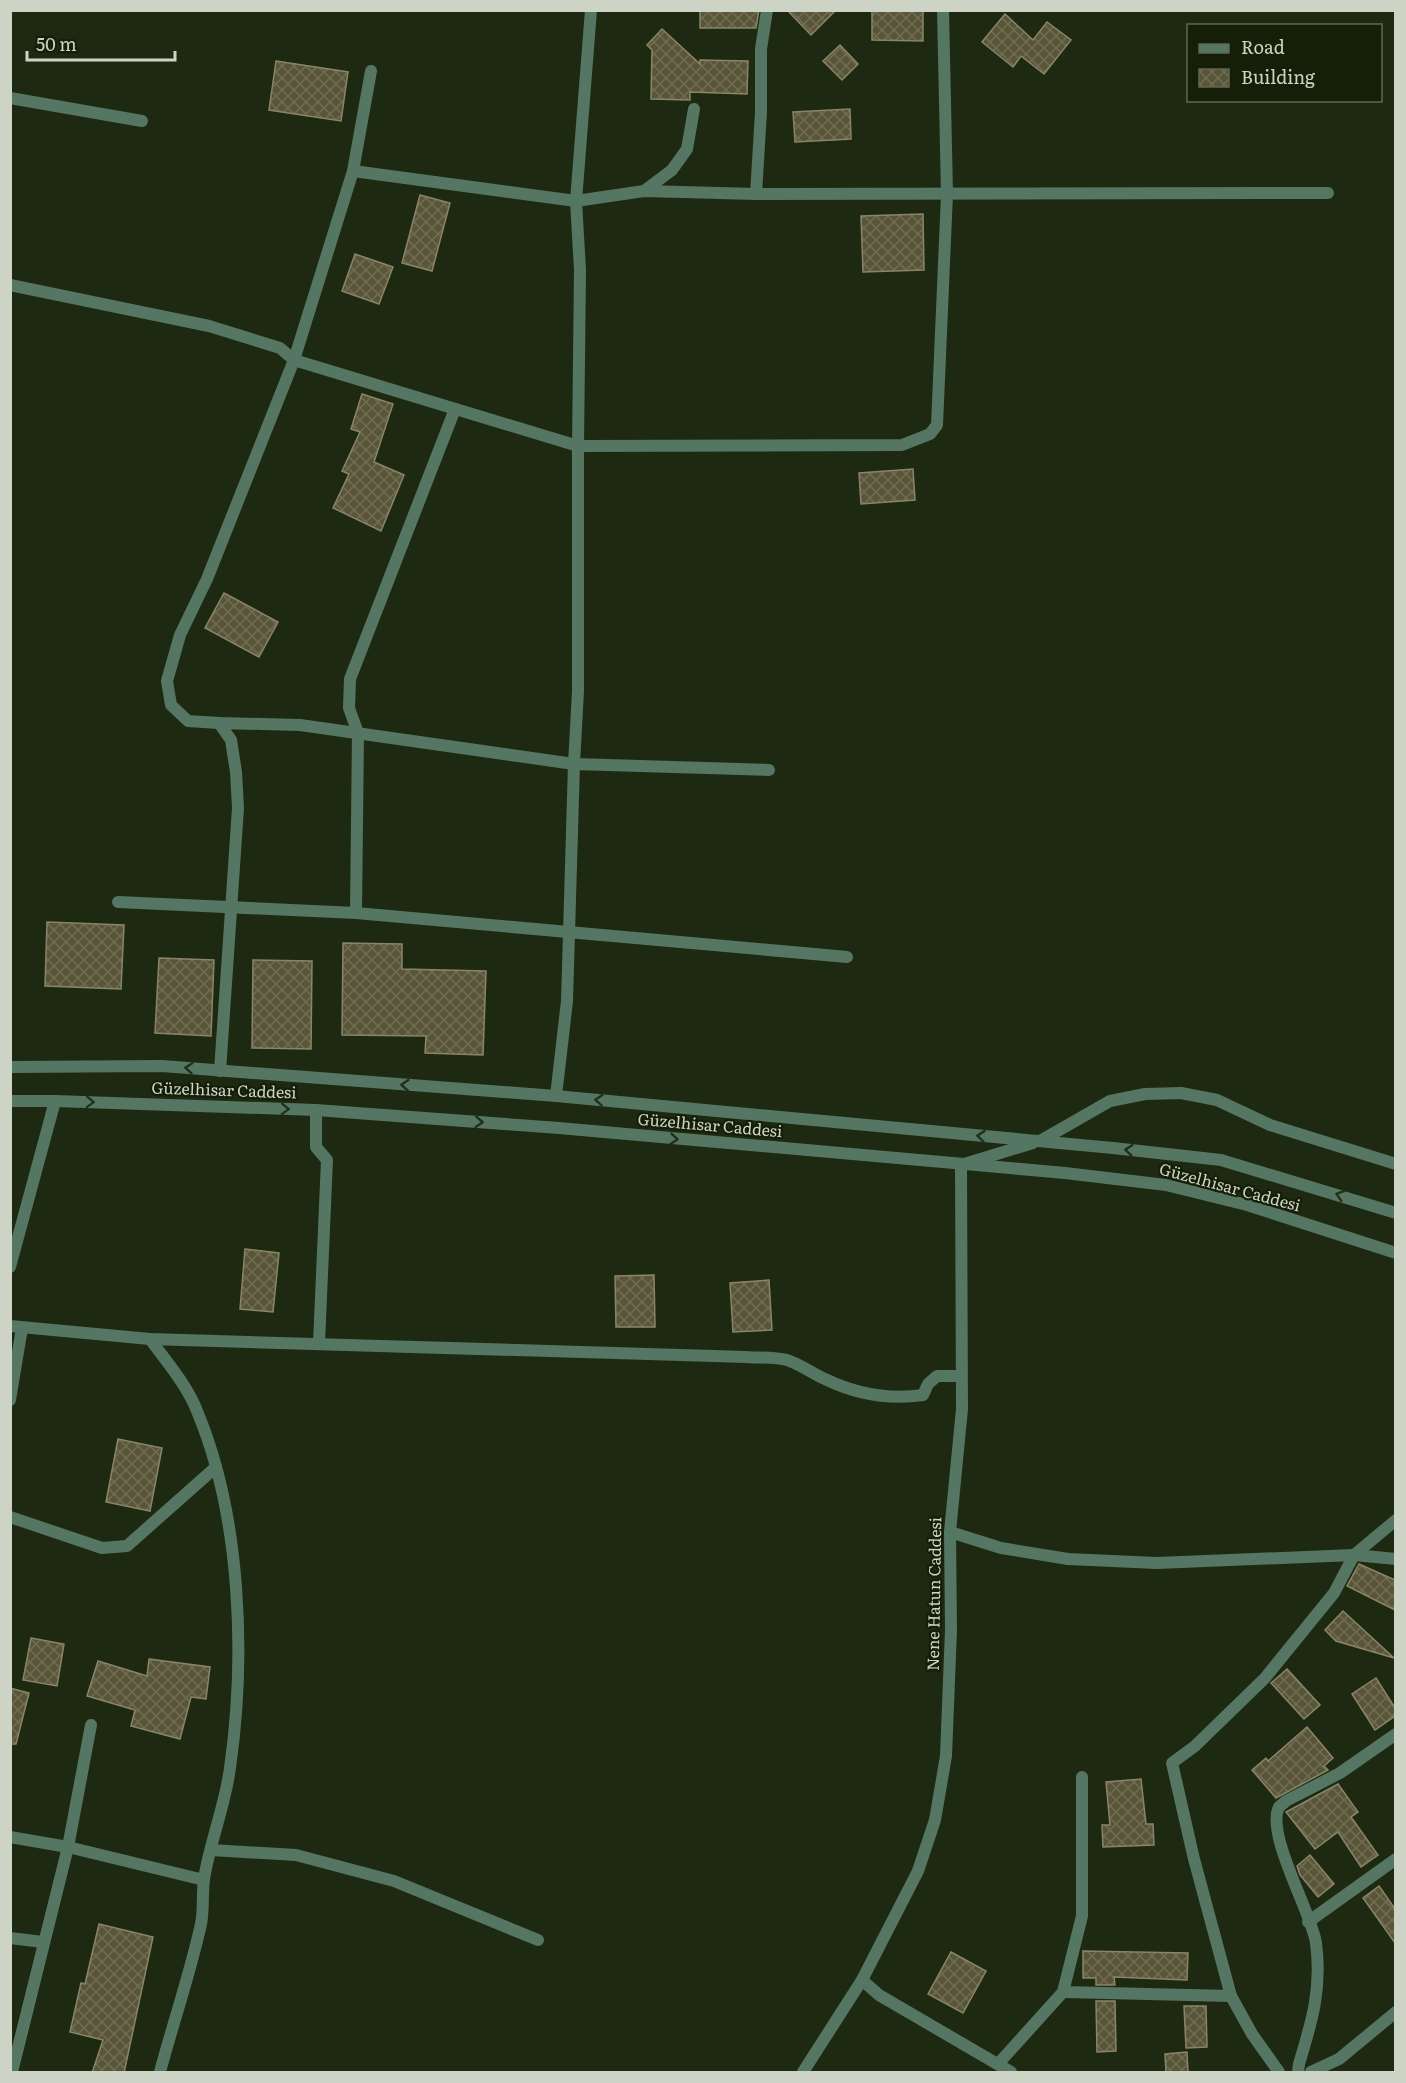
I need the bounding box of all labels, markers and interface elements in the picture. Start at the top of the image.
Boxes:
scale bar [27,24,176,62]
legend [1187,24,1382,102]
text: 50 m [36,30,77,57]
text: Road [1241,33,1285,60]
text: Building [1241,63,1316,90]
one-way arrow [185,1062,194,1075]
street label: Güzelhisar Caddesi [151,1074,297,1104]
one-way arrow [400,1078,409,1091]
one-way arrow [595,1094,604,1107]
one-way arrow [85,1095,94,1108]
one-way arrow [280,1103,289,1115]
street label: Güzelhisar Caddesi [637,1106,783,1142]
one-way arrow [475,1115,484,1128]
one-way arrow [977,1130,986,1143]
one-way arrow [669,1132,678,1145]
one-way arrow [1125,1144,1134,1157]
street label: Güzelhisar Caddesi [1157,1156,1303,1216]
one-way arrow [1335,1190,1346,1202]
street label: Nene Hatun Caddesi [920,1517,946,1671]

